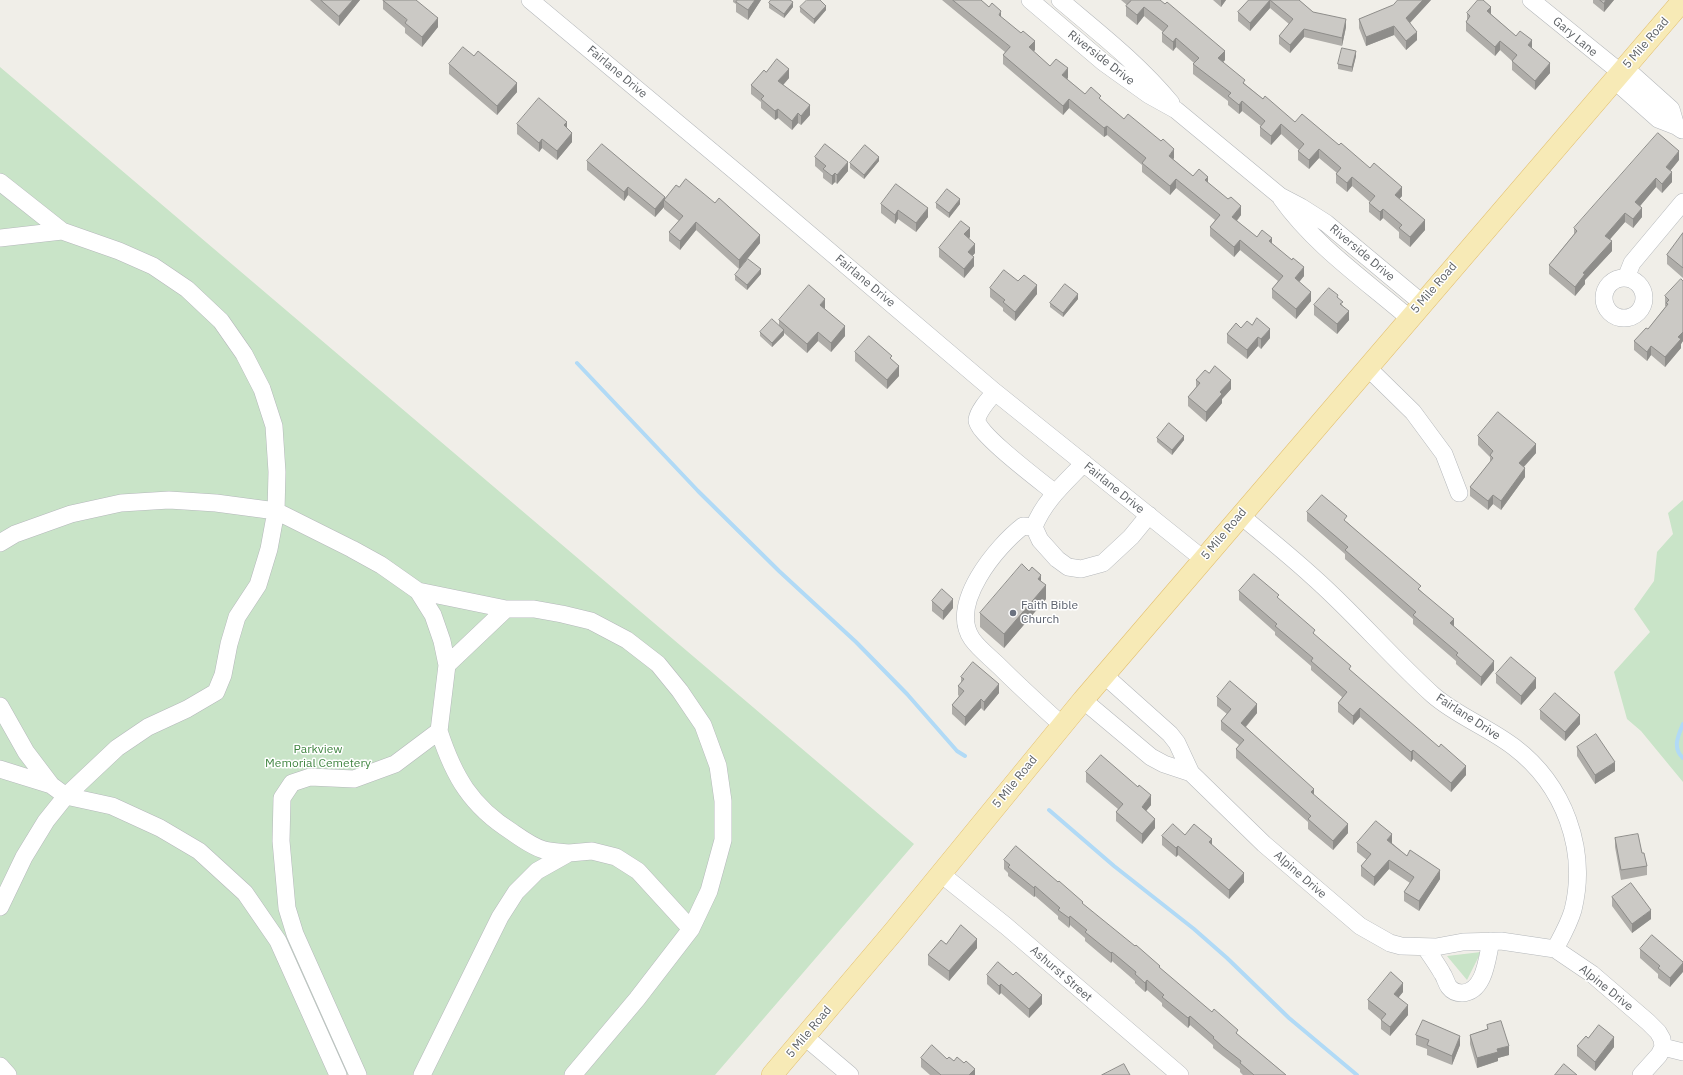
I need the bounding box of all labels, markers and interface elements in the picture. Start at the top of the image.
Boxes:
street label: Gary Lane [1550,14,1600,60]
street label: 5 Mile Road [1620,14,1672,72]
street label: Riverside Drive [1065,28,1137,88]
street label: Fairlane Drive [584,43,650,101]
street label: Riverside Drive [1327,222,1397,284]
street label: Fairlane Drive [832,252,898,310]
street label: 5 Mile Road [1408,259,1460,317]
street label: Fairlane Drive [1081,459,1147,517]
street label: 5 Mile Road [1198,505,1250,563]
place label: Faith Bible Church [1021,599,1078,627]
marker: Faith Bible Church [1008,608,1018,618]
street label: Fairlane Drive [1433,691,1503,743]
park label: Parkview Memorial Cemetery [265,743,371,771]
street label: 5 Mile Road [990,753,1040,811]
street label: Alpine Drive [1271,848,1329,902]
street label: Ashurst Street [1027,943,1095,1005]
street label: Alpine Drive [1576,962,1636,1014]
street label: 5 Mile Road [783,1003,835,1061]

